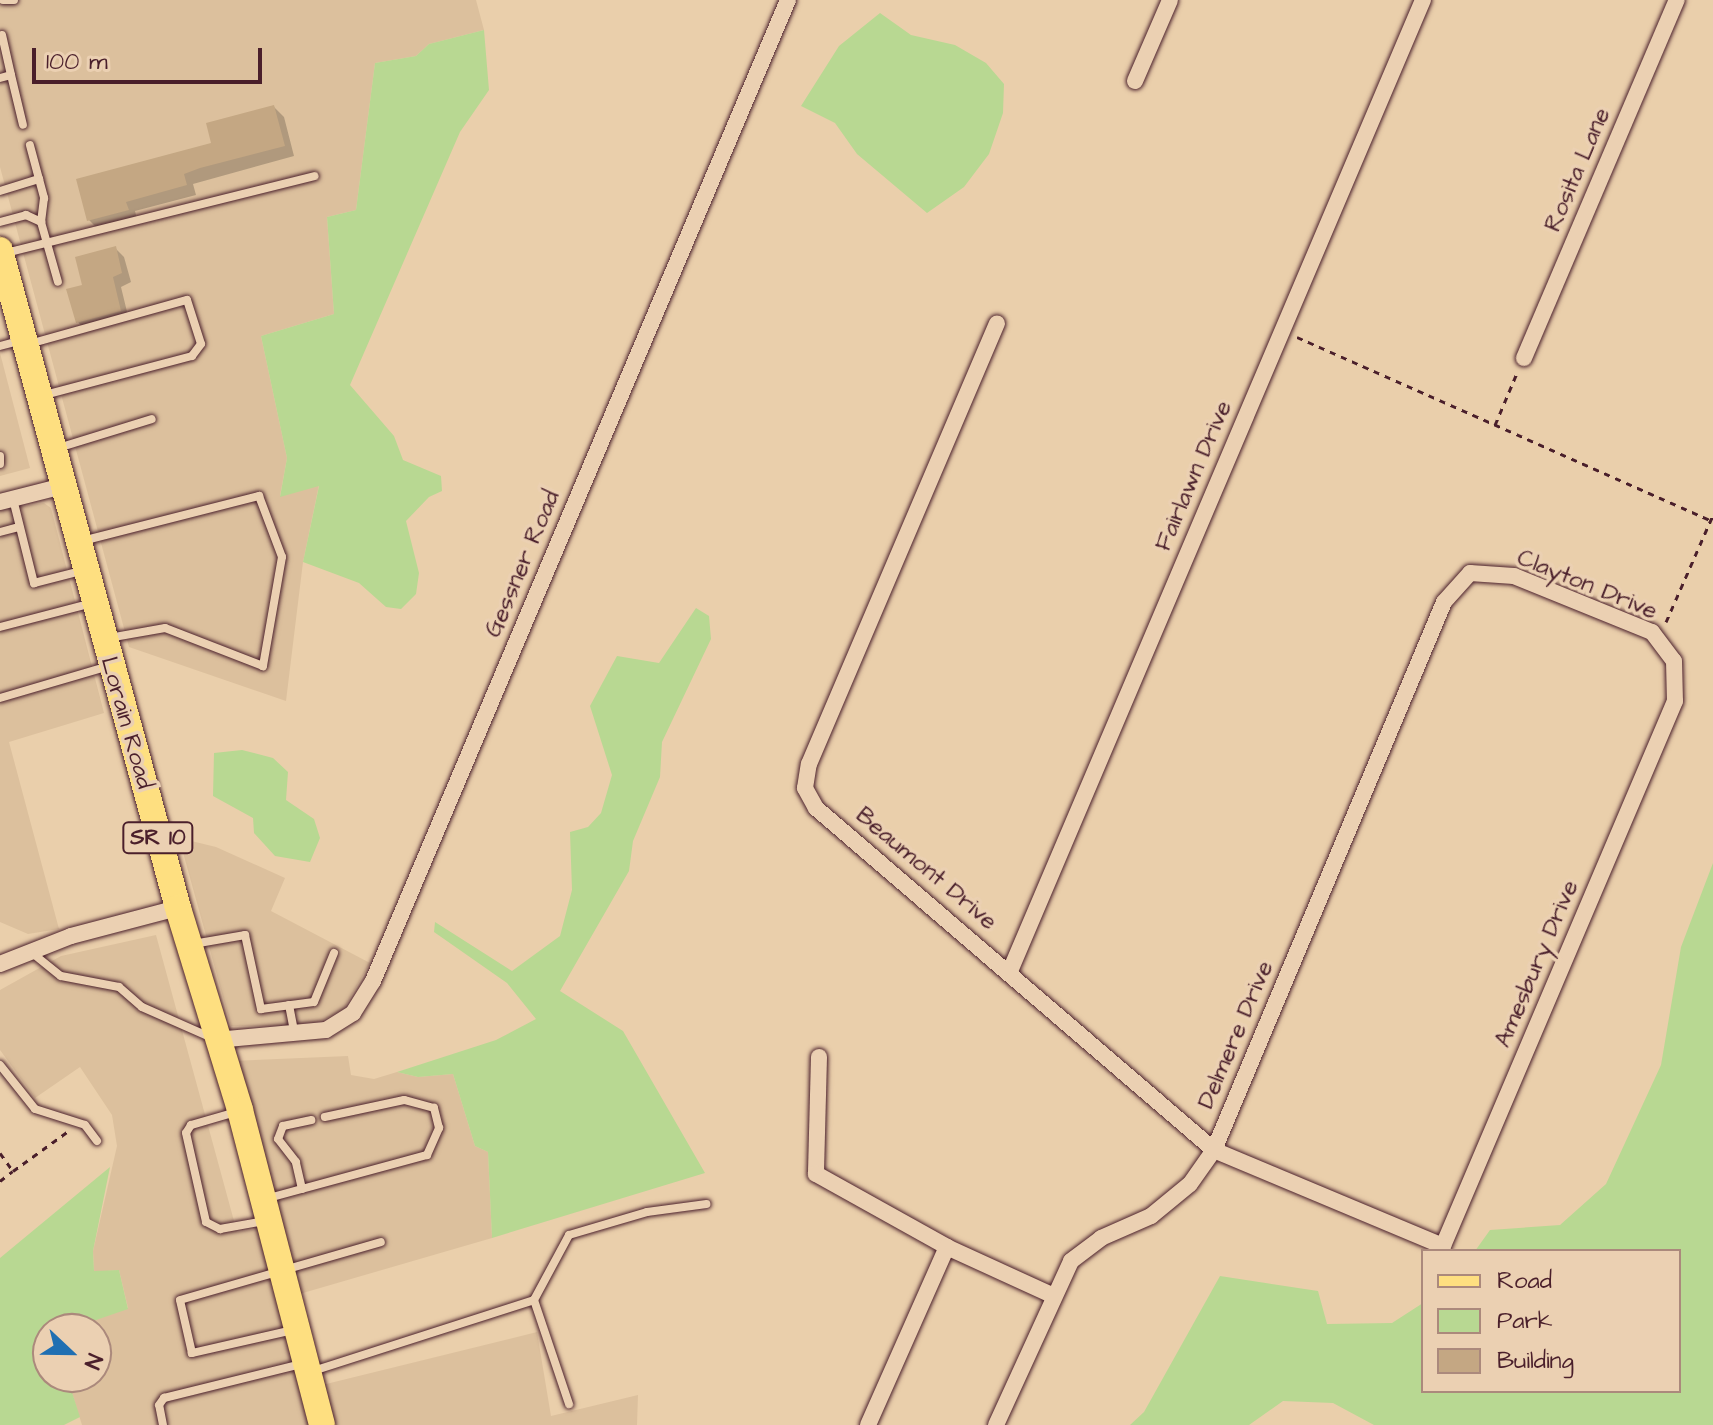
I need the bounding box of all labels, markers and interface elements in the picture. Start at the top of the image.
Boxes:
scale bar [36,32,266,82]
text: 100 m [46,45,108,79]
street label: Rosita Lane [1539,104,1617,236]
street label: Fairlawn Drive [1149,396,1239,556]
street label: Gessner Road [479,486,567,642]
street label: Clayton Drive [1513,544,1661,626]
street label: Lorain Road [93,654,159,792]
street label: Beaumont Drive [849,801,1003,937]
road number: SR 10 [122,820,194,856]
street label: Amesbury Drive [1489,876,1585,1052]
street label: Delmere Drive [1192,957,1280,1113]
legend [1421,1249,1681,1393]
text: Road [1497,1264,1552,1298]
text: Park [1497,1304,1553,1338]
north arrow [32,1313,112,1393]
text: Building [1497,1344,1574,1378]
text: N [76,1349,110,1374]

